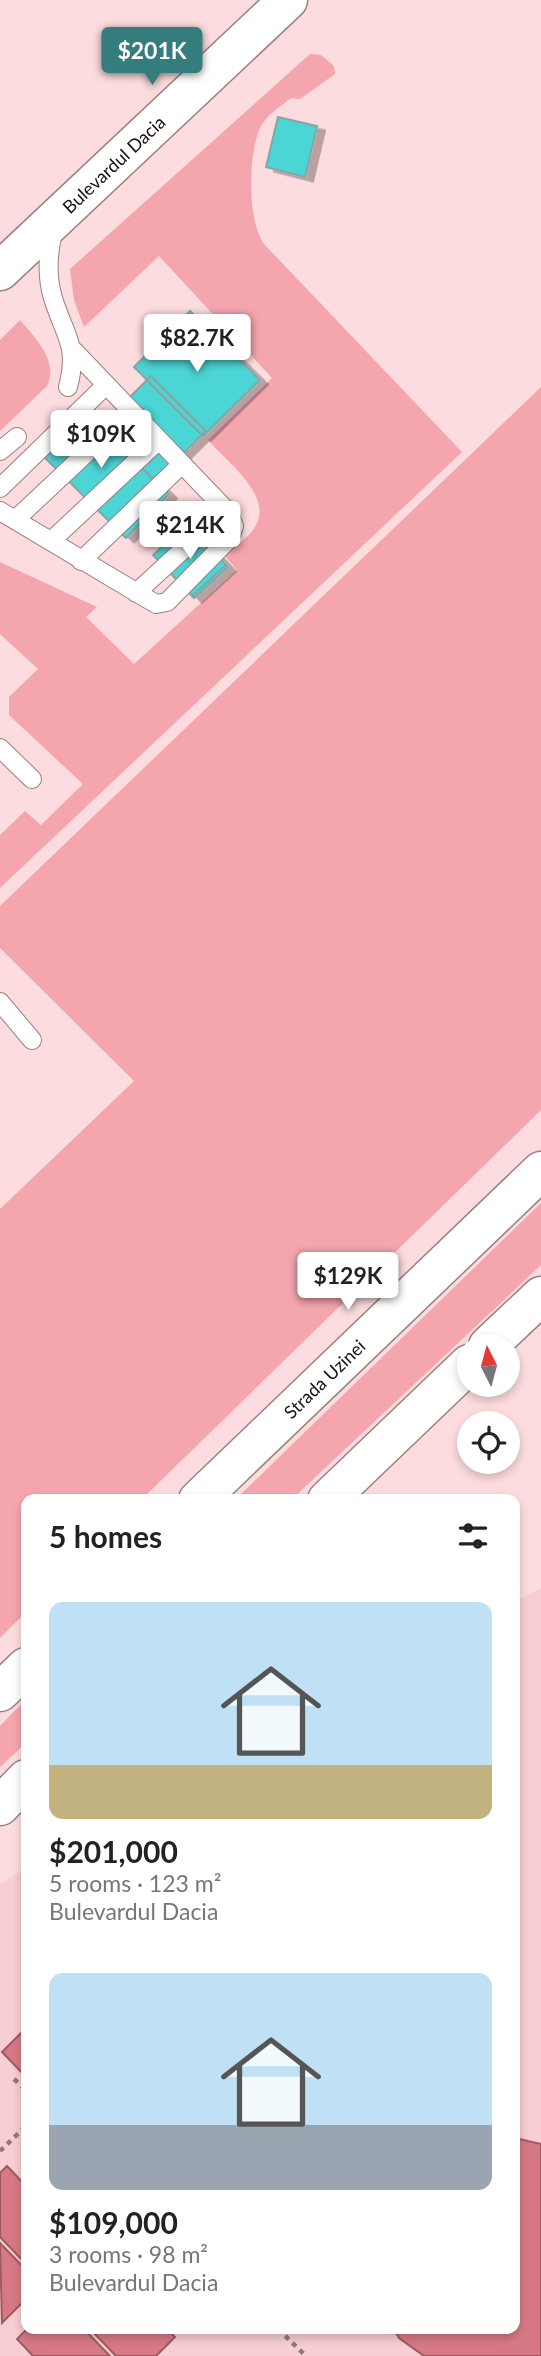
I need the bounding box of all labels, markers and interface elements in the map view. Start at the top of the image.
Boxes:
pin: $201K [103,28,201,87]
text: $201K [117,36,187,64]
street label: Bulevardul Dacia [58,111,169,218]
pin: $82.7K [140,314,254,374]
text: $82.7K [160,323,234,351]
pin: $109K [52,410,150,470]
text: $109K [66,419,136,447]
pin: $214K [141,502,239,561]
text: $214K [155,510,225,538]
pin: $129K [299,1252,397,1312]
text: $129K [313,1261,383,1289]
north arrow [457,1334,520,1396]
map controls [457,1334,520,1474]
street label: Strada Uzinei [279,1335,369,1423]
button: locate [457,1411,520,1474]
icon: filters [454,1517,492,1555]
text: 5 homes [49,1518,162,1554]
icon: home [208,1648,334,1774]
text: $201,000 [49,1833,178,1869]
text: 5 rooms · 123 m² [49,1869,221,1897]
text: Bulevardul Dacia [49,1897,218,1925]
icon: home [208,2019,334,2145]
text: $109,000 [49,2204,178,2240]
text: 3 rooms · 98 m² [49,2240,208,2268]
text: Bulevardul Dacia [49,2268,218,2296]

